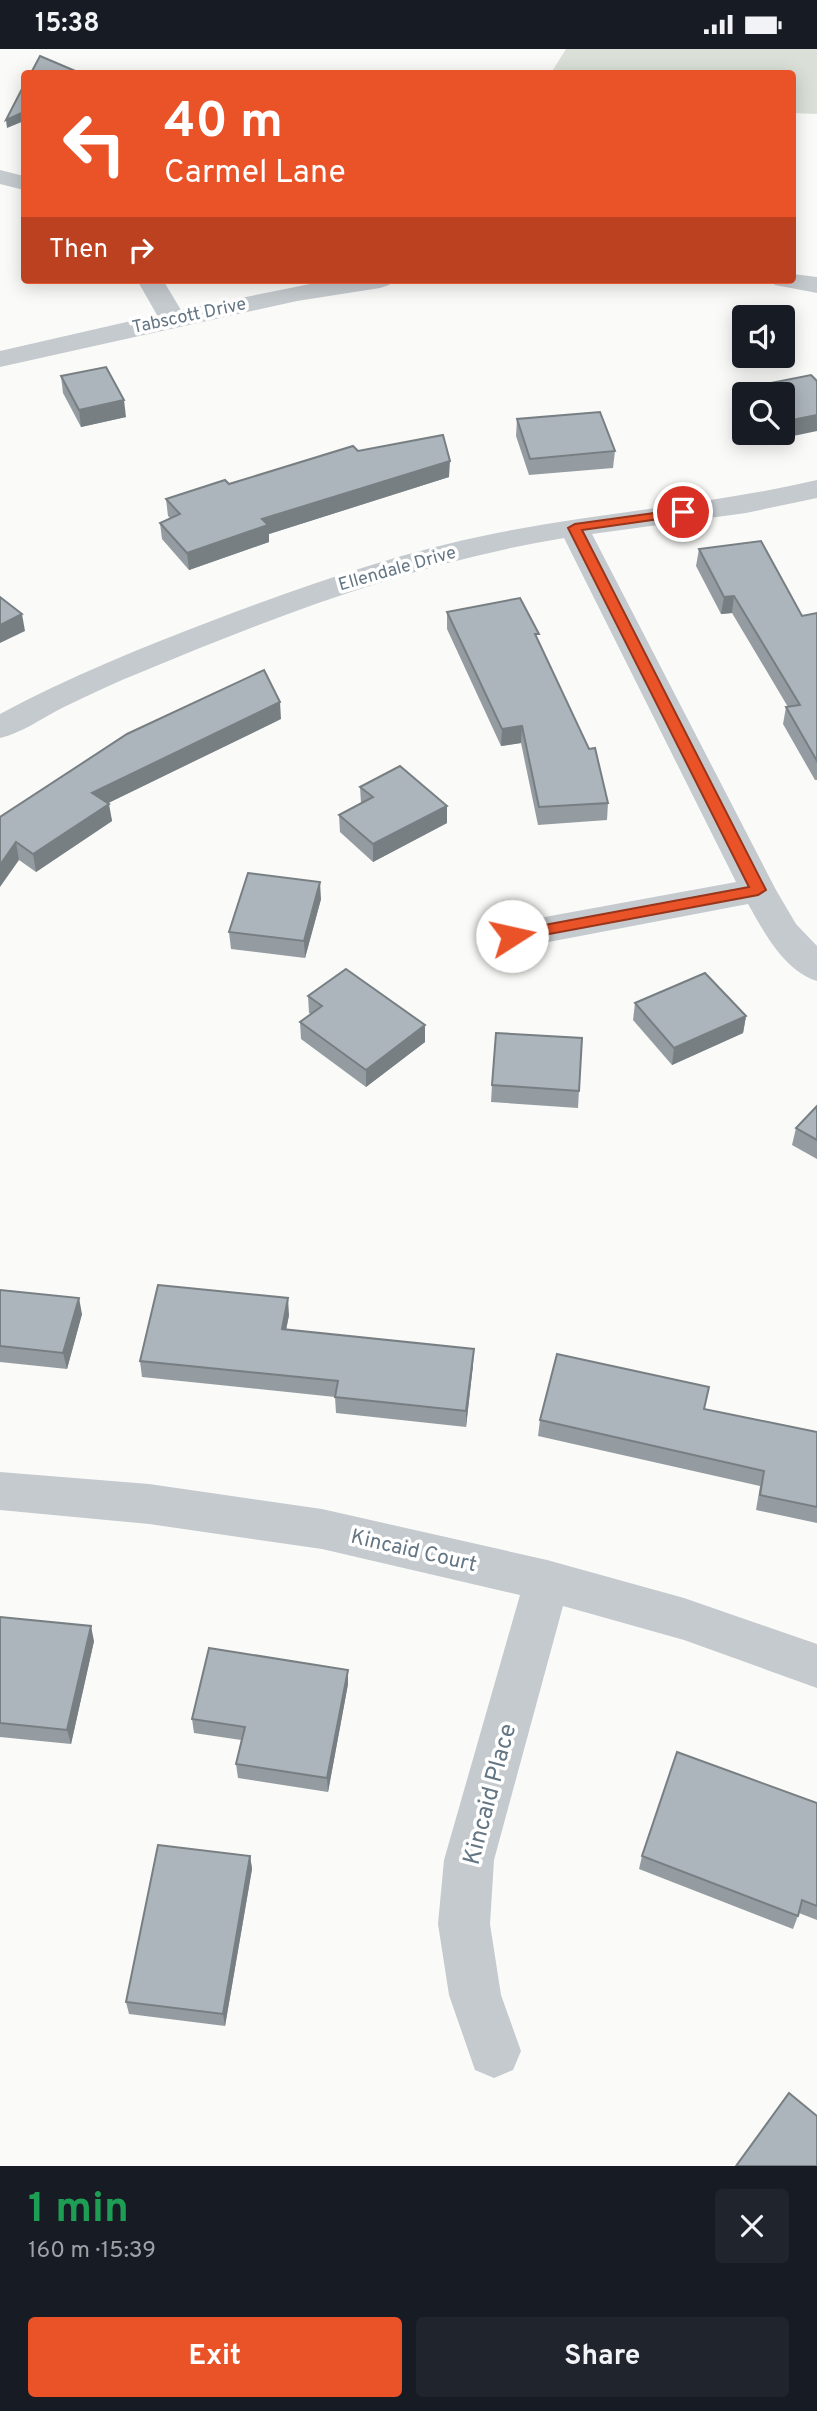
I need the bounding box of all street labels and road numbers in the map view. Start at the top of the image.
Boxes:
street label: Tabscott Drive [130,293,249,340]
street label: Ellendale Drive [336,542,459,597]
street label: Kincaid Court [348,1524,479,1579]
street label: Kincaid Place [458,1721,524,1868]

